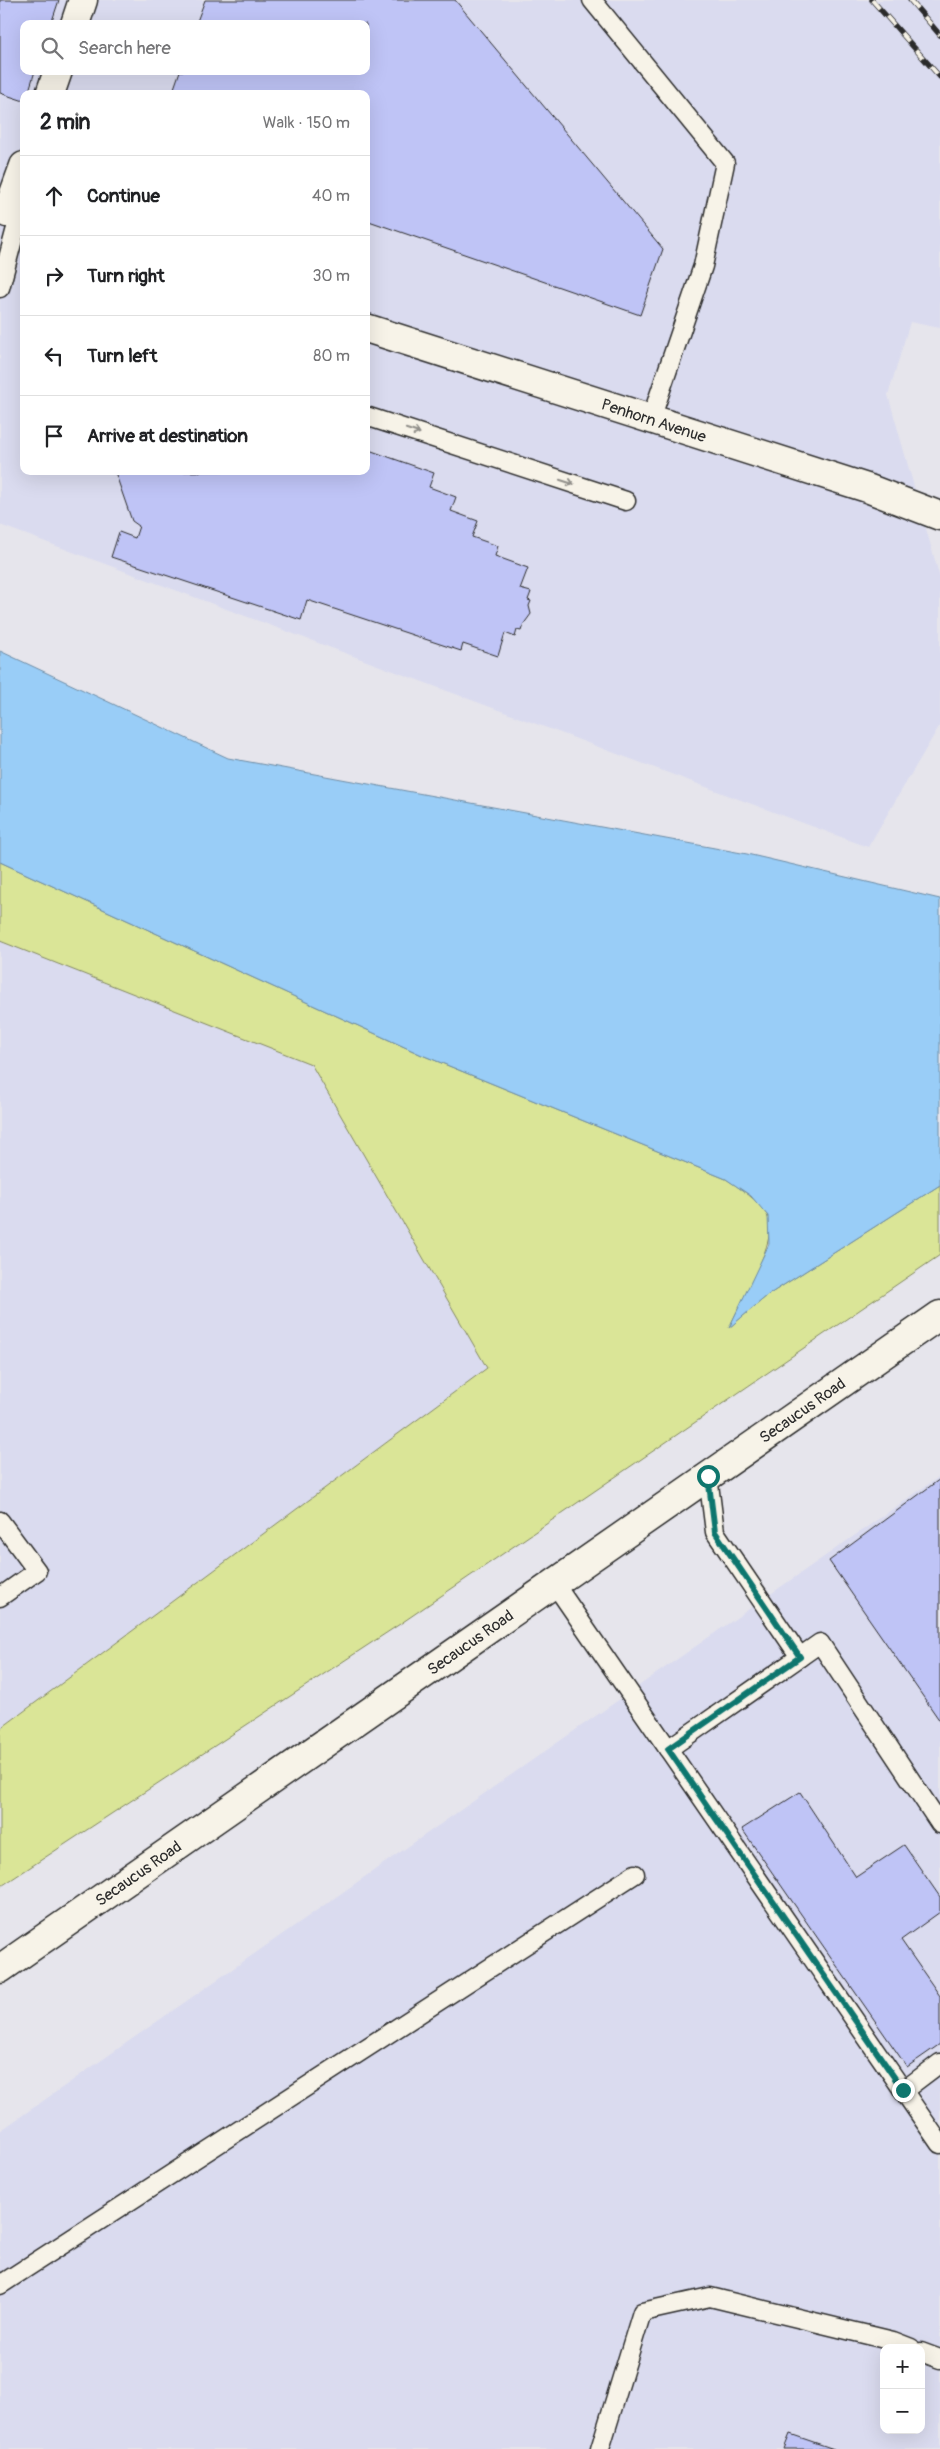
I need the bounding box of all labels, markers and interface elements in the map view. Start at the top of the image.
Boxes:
search box [20,20,370,75]
icon: search [38,34,66,62]
text: Search here [78,36,171,60]
text: 2 min [40,109,90,136]
text: Walk · 150 m [263,113,350,133]
icon: ahead [40,182,68,210]
text: Continue [87,184,160,208]
text: 40 m [312,186,350,206]
icon: right [40,262,68,290]
text: Turn right [87,264,165,288]
text: 30 m [312,266,350,286]
icon: left [40,342,68,370]
text: Turn left [87,344,157,368]
text: 80 m [313,346,350,366]
street label: Penhorn Avenue [599,395,709,447]
icon: arrive [40,422,68,450]
text: Arrive at destination [87,424,248,448]
one-way arrow [404,427,420,436]
one-way arrow [559,478,574,487]
street label: Secaucus Road [756,1374,849,1448]
route start [697,1465,720,1488]
street label: Secaucus Road [424,1606,517,1680]
street label: Secaucus Road [92,1837,185,1911]
route end [892,2079,915,2102]
map controls [880,2344,925,2434]
button: + [880,2344,925,2389]
button: − [880,2389,925,2434]

